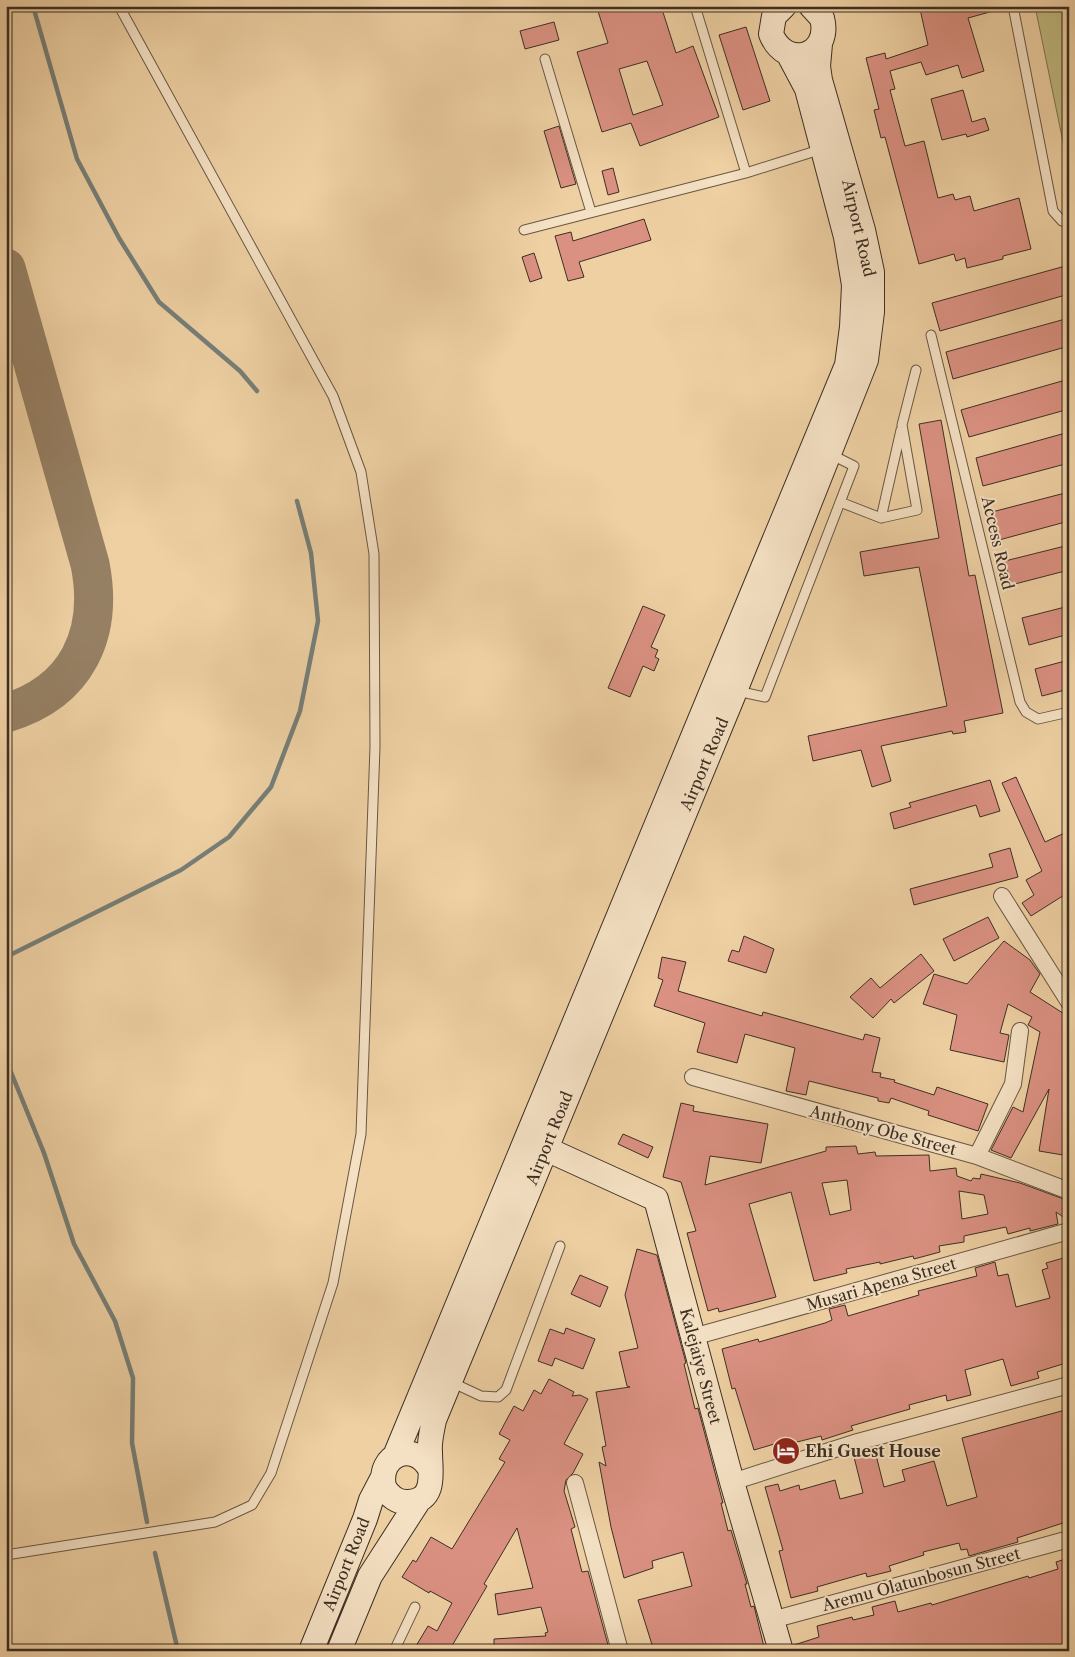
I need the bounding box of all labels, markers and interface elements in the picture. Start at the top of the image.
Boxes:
street label: Airport Road [838,176,880,279]
street label: Access Road [977,493,1019,592]
street label: Airport Road [675,714,733,815]
street label: Airport Road [521,1088,577,1189]
street label: Anthony Obe Street [806,1101,959,1159]
street label: Musari Apena Street [804,1253,959,1315]
street label: Kalejaiye Street [676,1306,726,1427]
hotel icon: Ehi Guest House [771,1436,801,1466]
place label: Ehi Guest House [805,1441,941,1461]
street label: Airport Road [318,1514,374,1615]
street label: Aremu Olatunbosun Street [819,1543,1023,1615]

